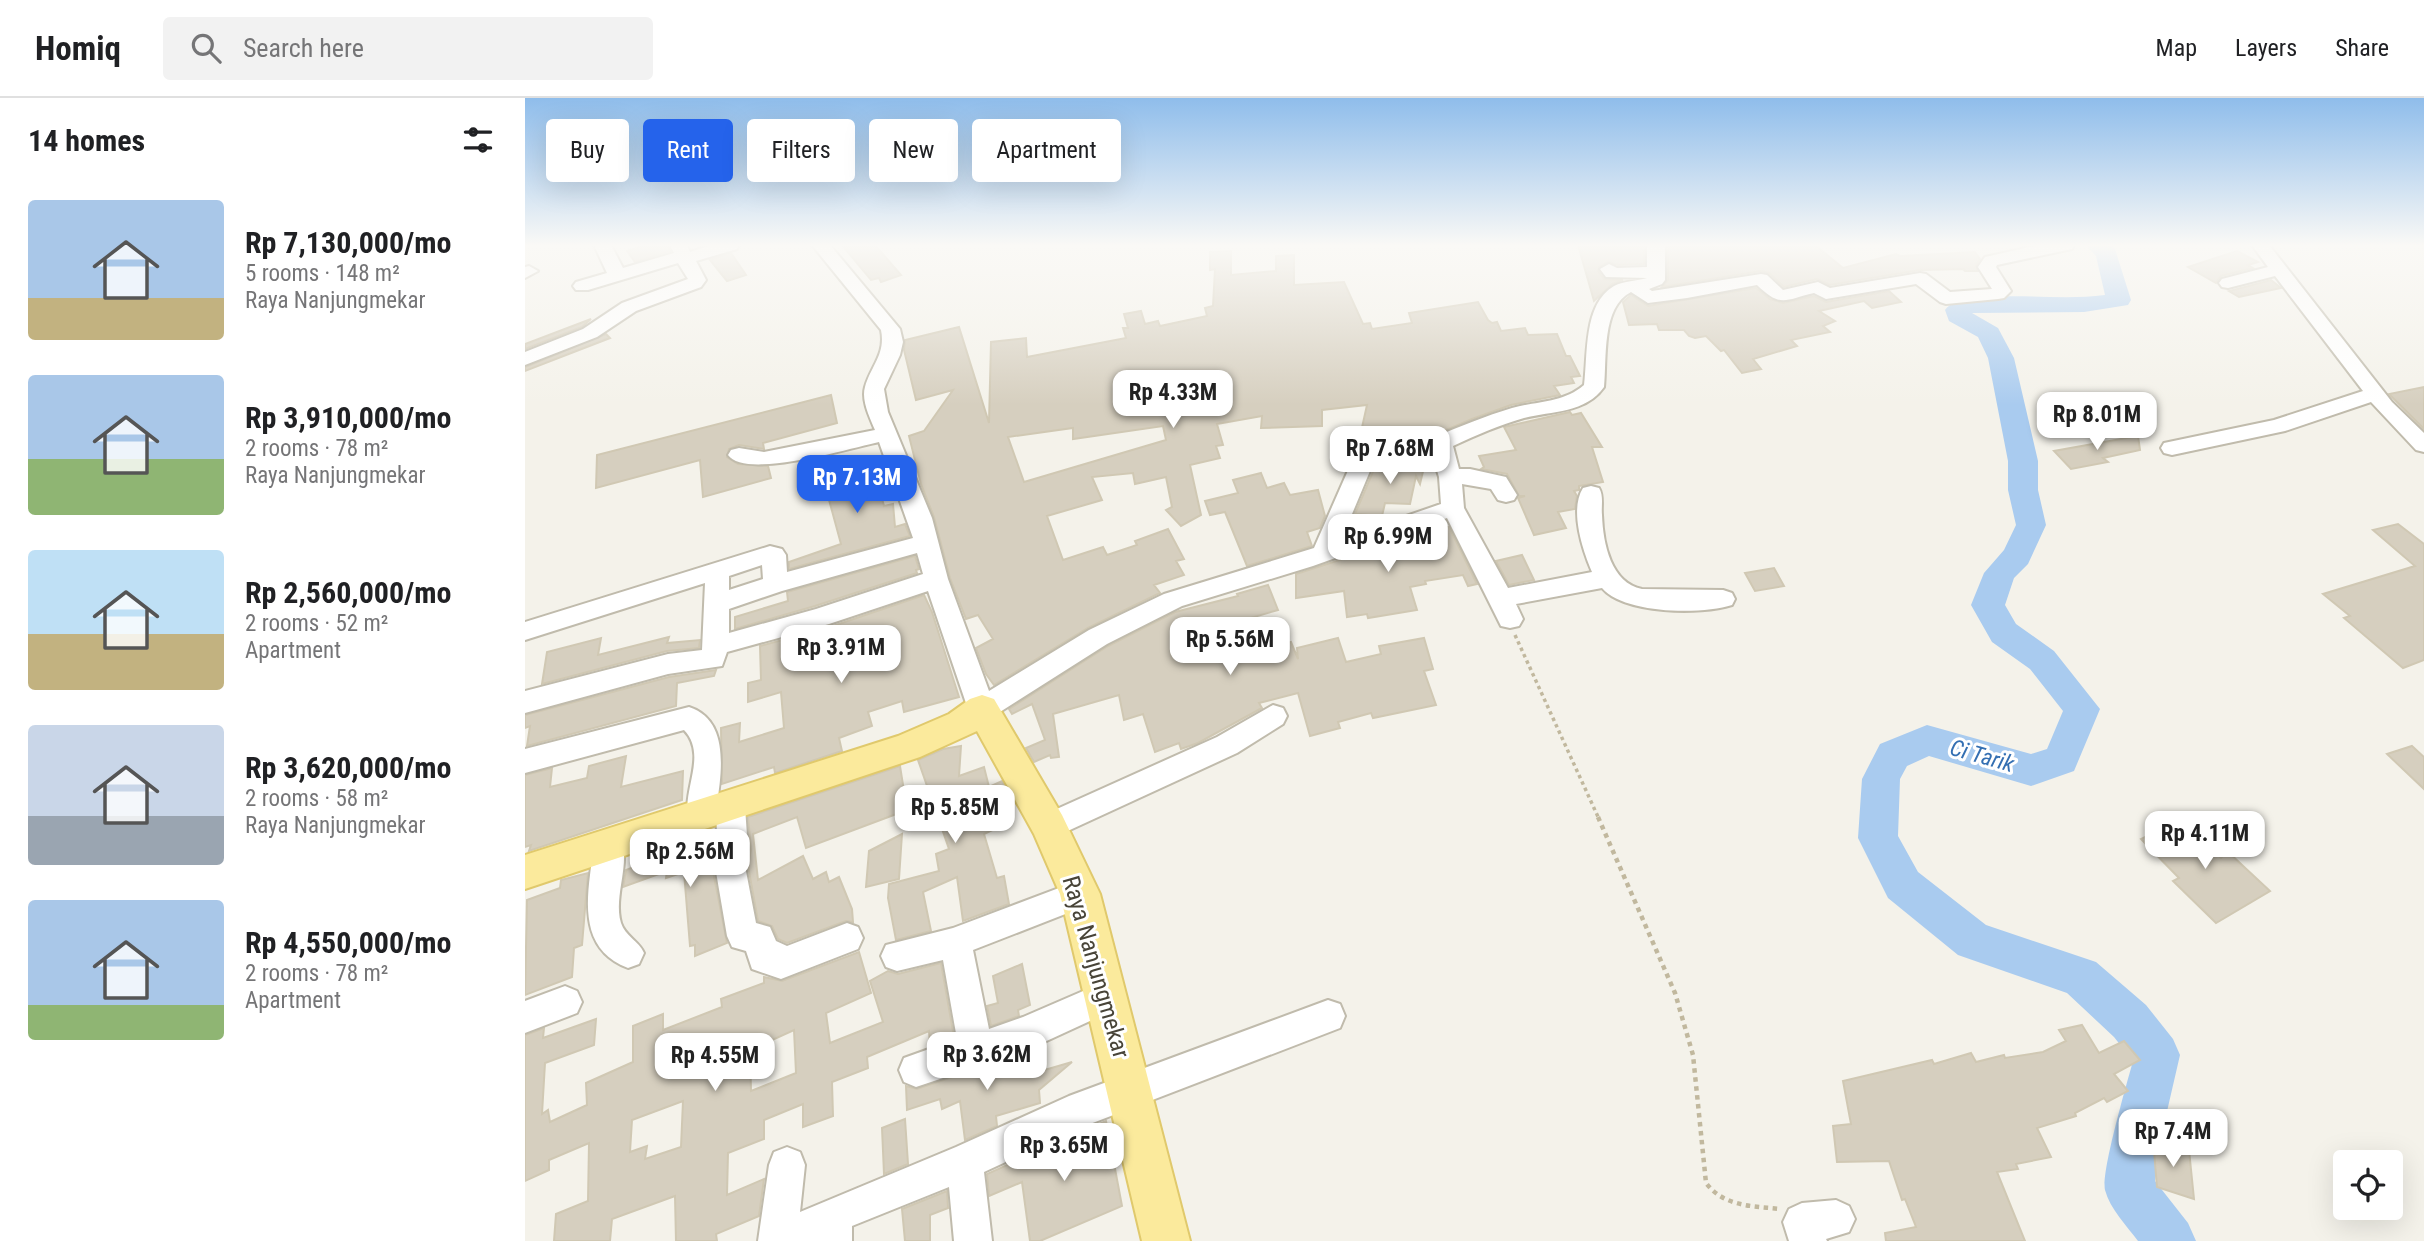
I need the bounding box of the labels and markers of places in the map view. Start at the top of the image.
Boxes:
pin: Rp 4.33M [1101,370,1245,430]
pin: Rp 8.01M [2025,392,2169,452]
pin: Rp 7.68M [1318,426,1462,486]
pin: Rp 7.13M [785,456,929,515]
pin: Rp 6.99M [1316,514,1460,574]
pin: Rp 5.56M [1158,618,1302,677]
pin: Rp 3.91M [769,626,913,685]
pin: Rp 5.85M [883,786,1027,845]
pin: Rp 4.11M [2133,812,2277,871]
pin: Rp 2.56M [618,830,762,889]
pin: Rp 3.62M [915,1032,1059,1092]
pin: Rp 4.55M [643,1034,787,1093]
pin: Rp 7.4M [2108,1110,2238,1169]
pin: Rp 3.65M [992,1124,1136,1183]

